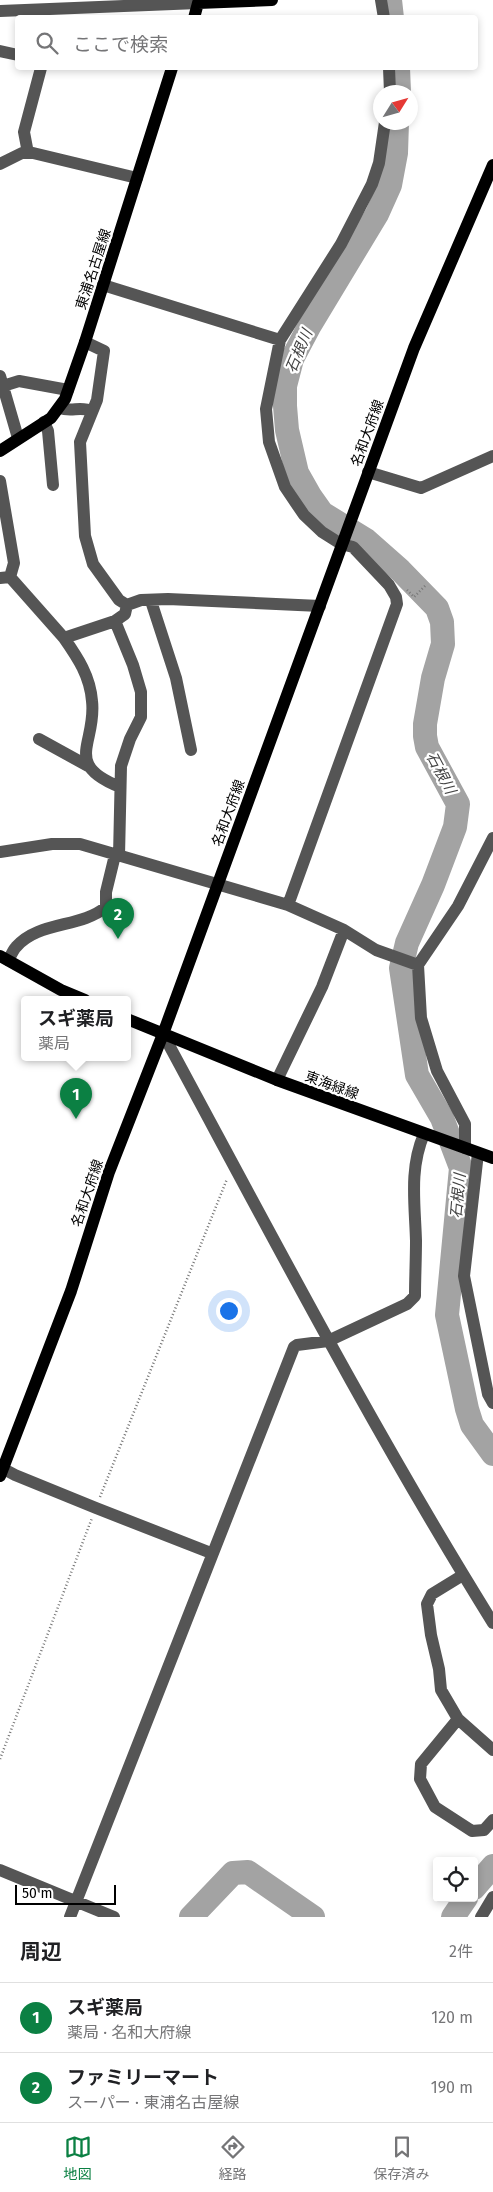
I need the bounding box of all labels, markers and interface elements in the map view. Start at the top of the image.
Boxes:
search box [15,15,478,70]
icon: search [33,29,61,57]
text: ここで検索 [73,33,168,56]
north arrow [373,85,418,130]
street label: 東浦名古屋線 [72,227,115,312]
water label: 石根川 [282,325,317,375]
street label: 名和大府線 [348,397,387,469]
water label: 石根川 [422,749,460,799]
street label: 名和大府線 [209,777,248,849]
pin: 2 [102,898,134,939]
popup [21,996,131,1061]
text: スギ薬局 [38,1007,114,1030]
text: 薬局 [38,1034,70,1053]
street label: 東海緑線 [303,1068,361,1103]
pin: 1 [60,1078,92,1119]
street label: 名和大府線 [68,1157,107,1229]
water label: 石根川 [447,1171,469,1219]
your location [216,1298,242,1324]
map controls [433,1857,478,1902]
button: locate [433,1857,478,1902]
scale bar [15,1882,116,1905]
text: 50 m [22,1885,53,1902]
text: 周辺 [20,1939,62,1965]
text: 2件 [449,1942,473,1961]
text: スギ薬局 [67,1996,143,2019]
text: 1 [32,2008,40,2027]
text: 120 m [431,2008,473,2027]
text: 薬局 · 名和大府線 [67,2023,191,2042]
text: ファミリーマート [67,2066,219,2089]
text: 2 [32,2078,40,2097]
text: 190 m [431,2078,473,2097]
text: スーパー · 東浦名古屋線 [67,2093,239,2112]
tab: 地図 [64,2133,92,2183]
tab: 経路 [219,2133,247,2183]
tab: 保存済み [374,2133,430,2183]

